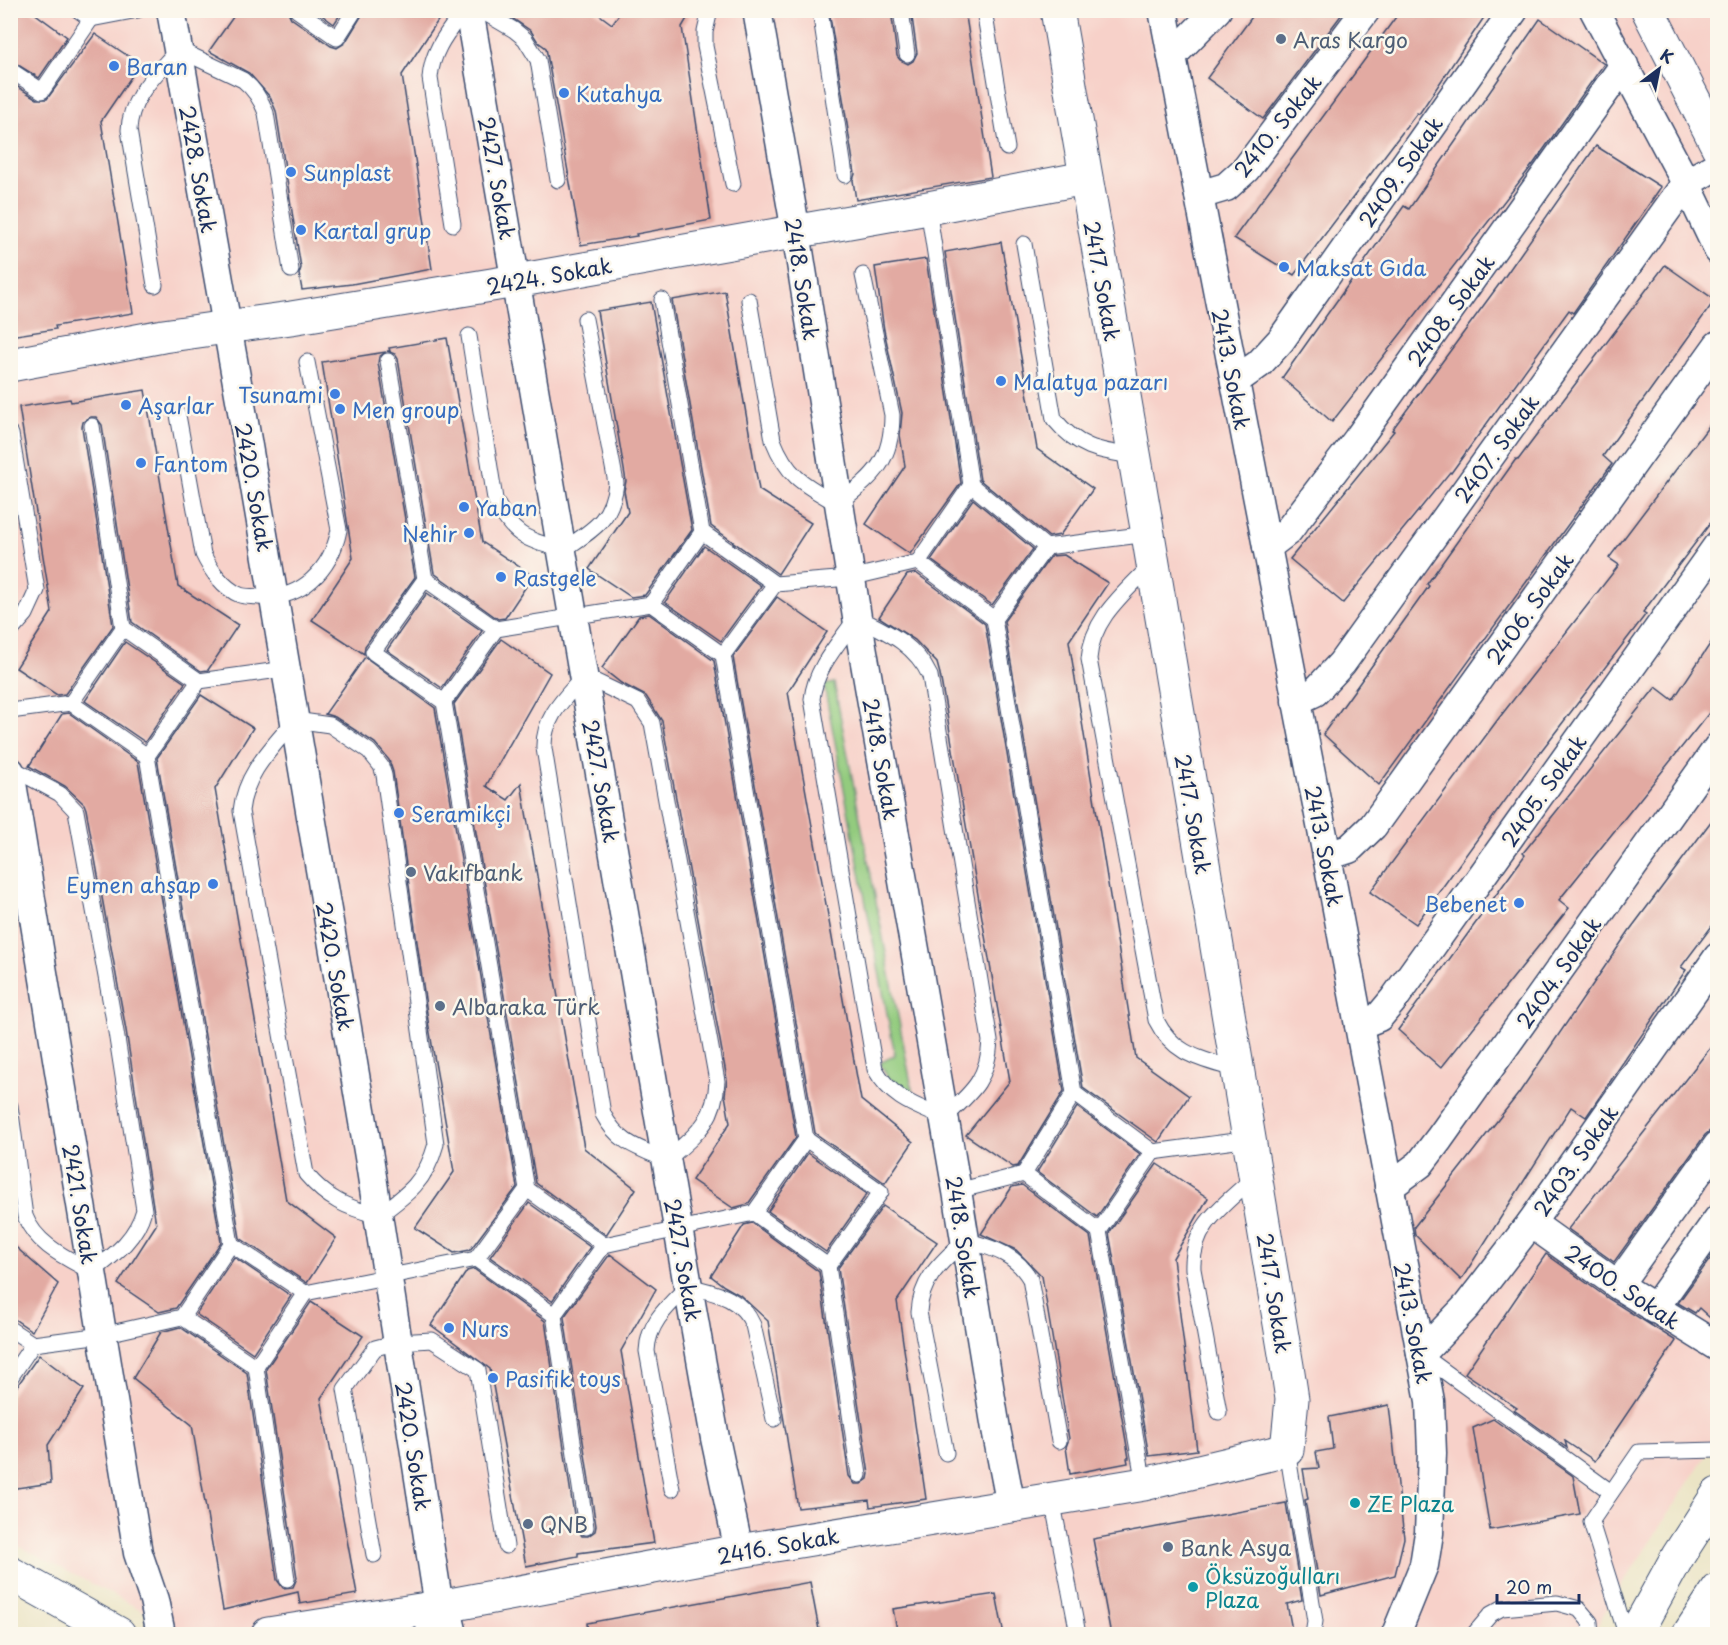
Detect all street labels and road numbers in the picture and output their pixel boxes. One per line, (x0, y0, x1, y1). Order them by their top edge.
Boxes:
street label: 2410. Sokak (1225, 67, 1329, 183)
street label: 2428. Sokak (172, 103, 226, 235)
street label: 2409. Sokak (1350, 109, 1450, 233)
street label: 2427. Sokak (471, 114, 525, 242)
street label: 2418. Sokak (778, 216, 828, 342)
street label: 2417. Sokak (1077, 219, 1129, 343)
street label: 2408. Sokak (1398, 247, 1502, 373)
street label: 2424. Sokak (484, 248, 614, 302)
street label: 2413. Sokak (1205, 306, 1259, 432)
street label: 2407. Sokak (1446, 387, 1546, 509)
street label: 2420. Sokak (228, 420, 282, 554)
street label: 2406. Sokak (1477, 545, 1581, 671)
street label: 2418. Sokak (856, 696, 908, 822)
street label: 2427. Sokak (575, 717, 629, 845)
street label: 2405. Sokak (1492, 727, 1594, 853)
street label: 2417. Sokak (1168, 752, 1220, 876)
street label: 2413. Sokak (1298, 783, 1352, 909)
street label: 2420. Sokak (309, 899, 363, 1033)
street label: 2404. Sokak (1508, 910, 1608, 1034)
street label: 2403. Sokak (1525, 1098, 1625, 1222)
street label: 2421. Sokak (56, 1142, 106, 1266)
street label: 2418. Sokak (939, 1174, 989, 1300)
street label: 2427. Sokak (657, 1196, 711, 1324)
street label: 2417. Sokak (1250, 1231, 1300, 1355)
street label: 2400. Sokak (1559, 1236, 1687, 1336)
street label: 2413. Sokak (1387, 1260, 1441, 1386)
street label: 2420. Sokak (388, 1379, 440, 1513)
street label: 2416. Sokak (715, 1519, 841, 1571)

